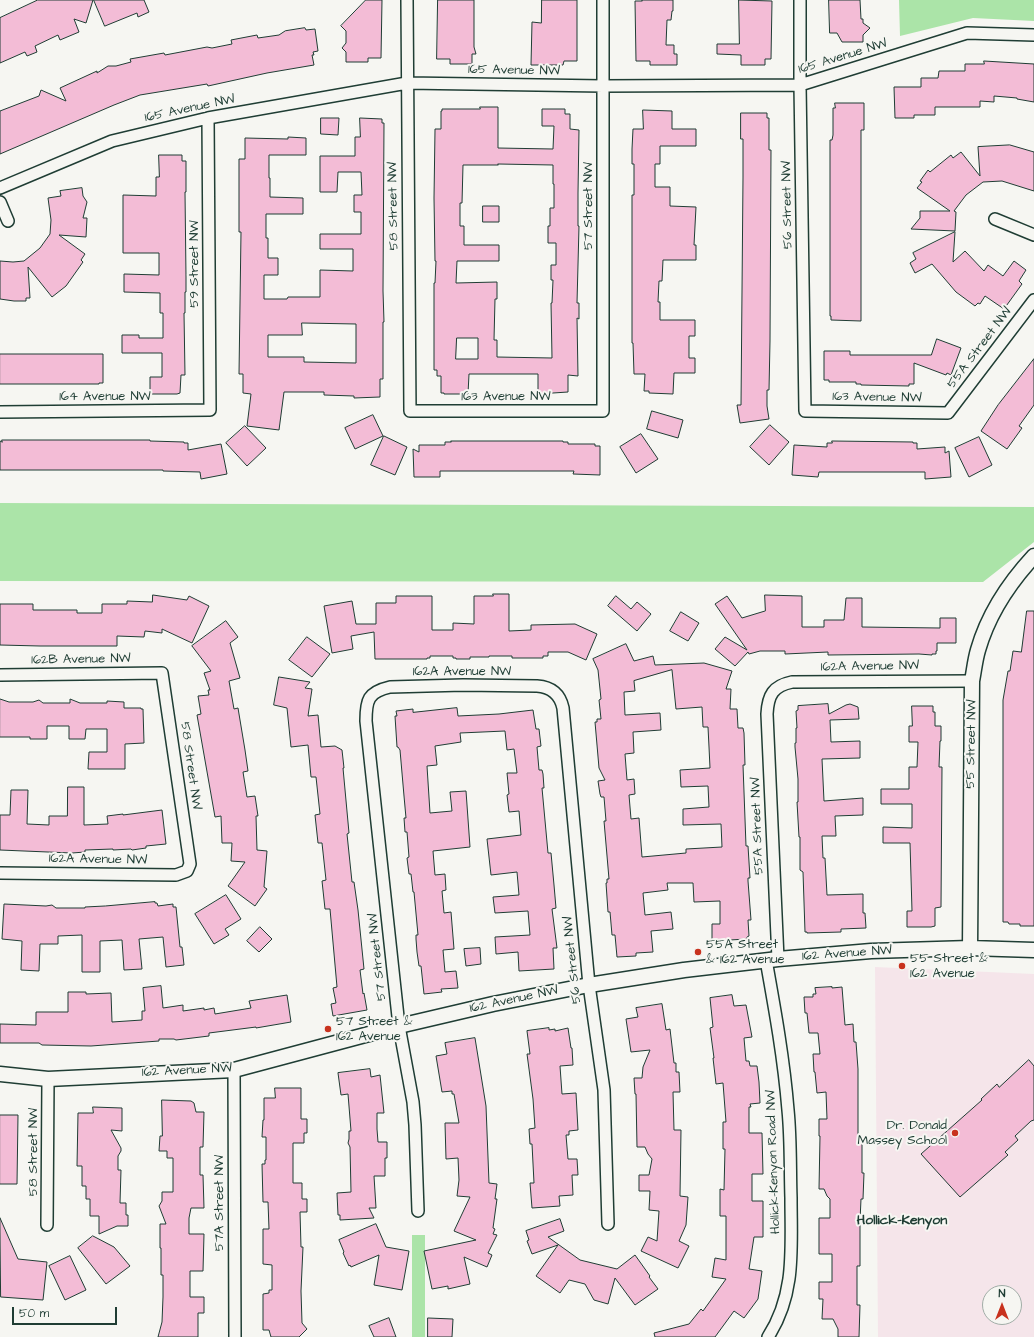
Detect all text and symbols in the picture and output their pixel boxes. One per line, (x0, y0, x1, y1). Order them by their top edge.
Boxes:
street label: 165 Avenue NW (797, 36, 889, 78)
street label: 165 Avenue NW (468, 62, 560, 80)
street label: 165 Avenue NW (143, 92, 237, 126)
street label: 56 Street NW (779, 161, 797, 249)
street label: 58 Street NW (385, 162, 403, 250)
street label: 57 Street NW (581, 162, 597, 250)
street label: 59 Street NW (187, 220, 203, 308)
street label: 55A Street NW (944, 304, 1016, 392)
street label: 164 Avenue NW (59, 389, 151, 405)
street label: 163 Avenue NW (461, 389, 551, 405)
street label: 163 Avenue NW (832, 389, 922, 407)
street label: 162B Avenue NW (31, 651, 131, 669)
street label: 162A Avenue NW (821, 658, 919, 676)
street label: 162A Avenue NW (413, 664, 511, 680)
street label: 55 Street NW (963, 699, 981, 789)
street label: 58 Street NW (176, 721, 204, 811)
street label: 55A Street NW (749, 777, 767, 875)
street label: 162A Avenue NW (49, 851, 147, 869)
street label: 57 Street NW (366, 912, 390, 1002)
street label: 56 Street NW (561, 915, 585, 1005)
place label: 55A Street & 162 Avenue (706, 937, 785, 968)
street label: 162 Avenue NW (801, 943, 893, 965)
marker: 55A Street & 162 Avenue (693, 947, 703, 957)
place label: 55 Street & 162 Avenue (910, 951, 988, 982)
marker: 55 Street & 162 Avenue (897, 961, 907, 971)
street label: 162 Avenue NW (468, 983, 560, 1017)
place label: 57 Street & 162 Avenue (336, 1014, 412, 1045)
marker: 57 Street & 162 Avenue (323, 1024, 333, 1034)
street label: 162 Avenue NW (142, 1061, 232, 1081)
street label: Hollick-Kenyon Road NW (764, 1090, 784, 1234)
street label: 58 Street NW (26, 1108, 42, 1196)
place label: Dr. Donald Massey School (858, 1118, 947, 1149)
marker: Dr. Donald Massey School (950, 1128, 960, 1138)
street label: 57A Street NW (212, 1155, 228, 1251)
district label: Hollick-Kenyon (857, 1213, 947, 1229)
north arrow (982, 1285, 1022, 1325)
text: N (999, 1286, 1005, 1301)
scale bar (14, 1299, 119, 1325)
text: 50 m (19, 1305, 49, 1322)

